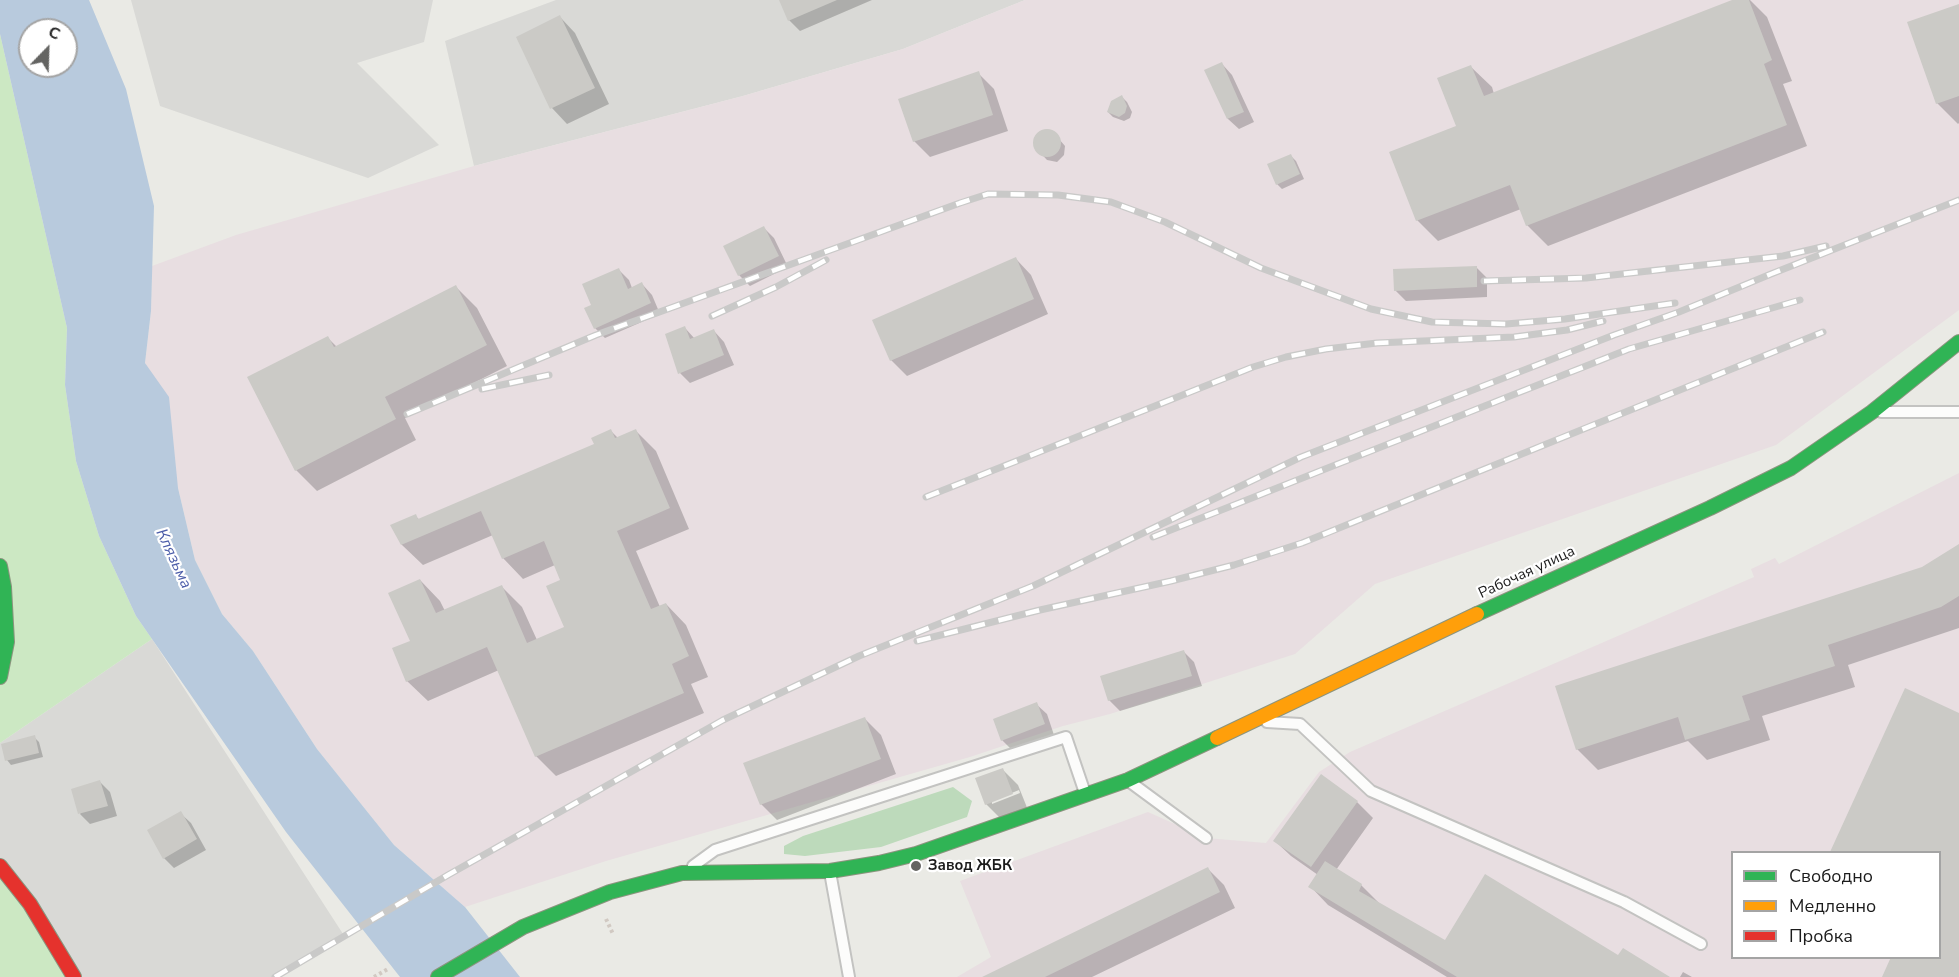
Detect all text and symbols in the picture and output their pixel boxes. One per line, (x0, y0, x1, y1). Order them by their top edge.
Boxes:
north arrow (18, 18, 78, 78)
text: С (45, 21, 64, 46)
water label: Клязьма (151, 526, 195, 592)
street label: Рабочая улица (1476, 543, 1578, 603)
legend (1731, 851, 1941, 959)
place label: Завод ЖБК (928, 857, 1012, 875)
marker: Завод ЖБК (909, 859, 923, 873)
text: Свободно (1789, 864, 1873, 888)
text: Медленно (1789, 894, 1876, 918)
text: Пробка (1789, 924, 1853, 948)

